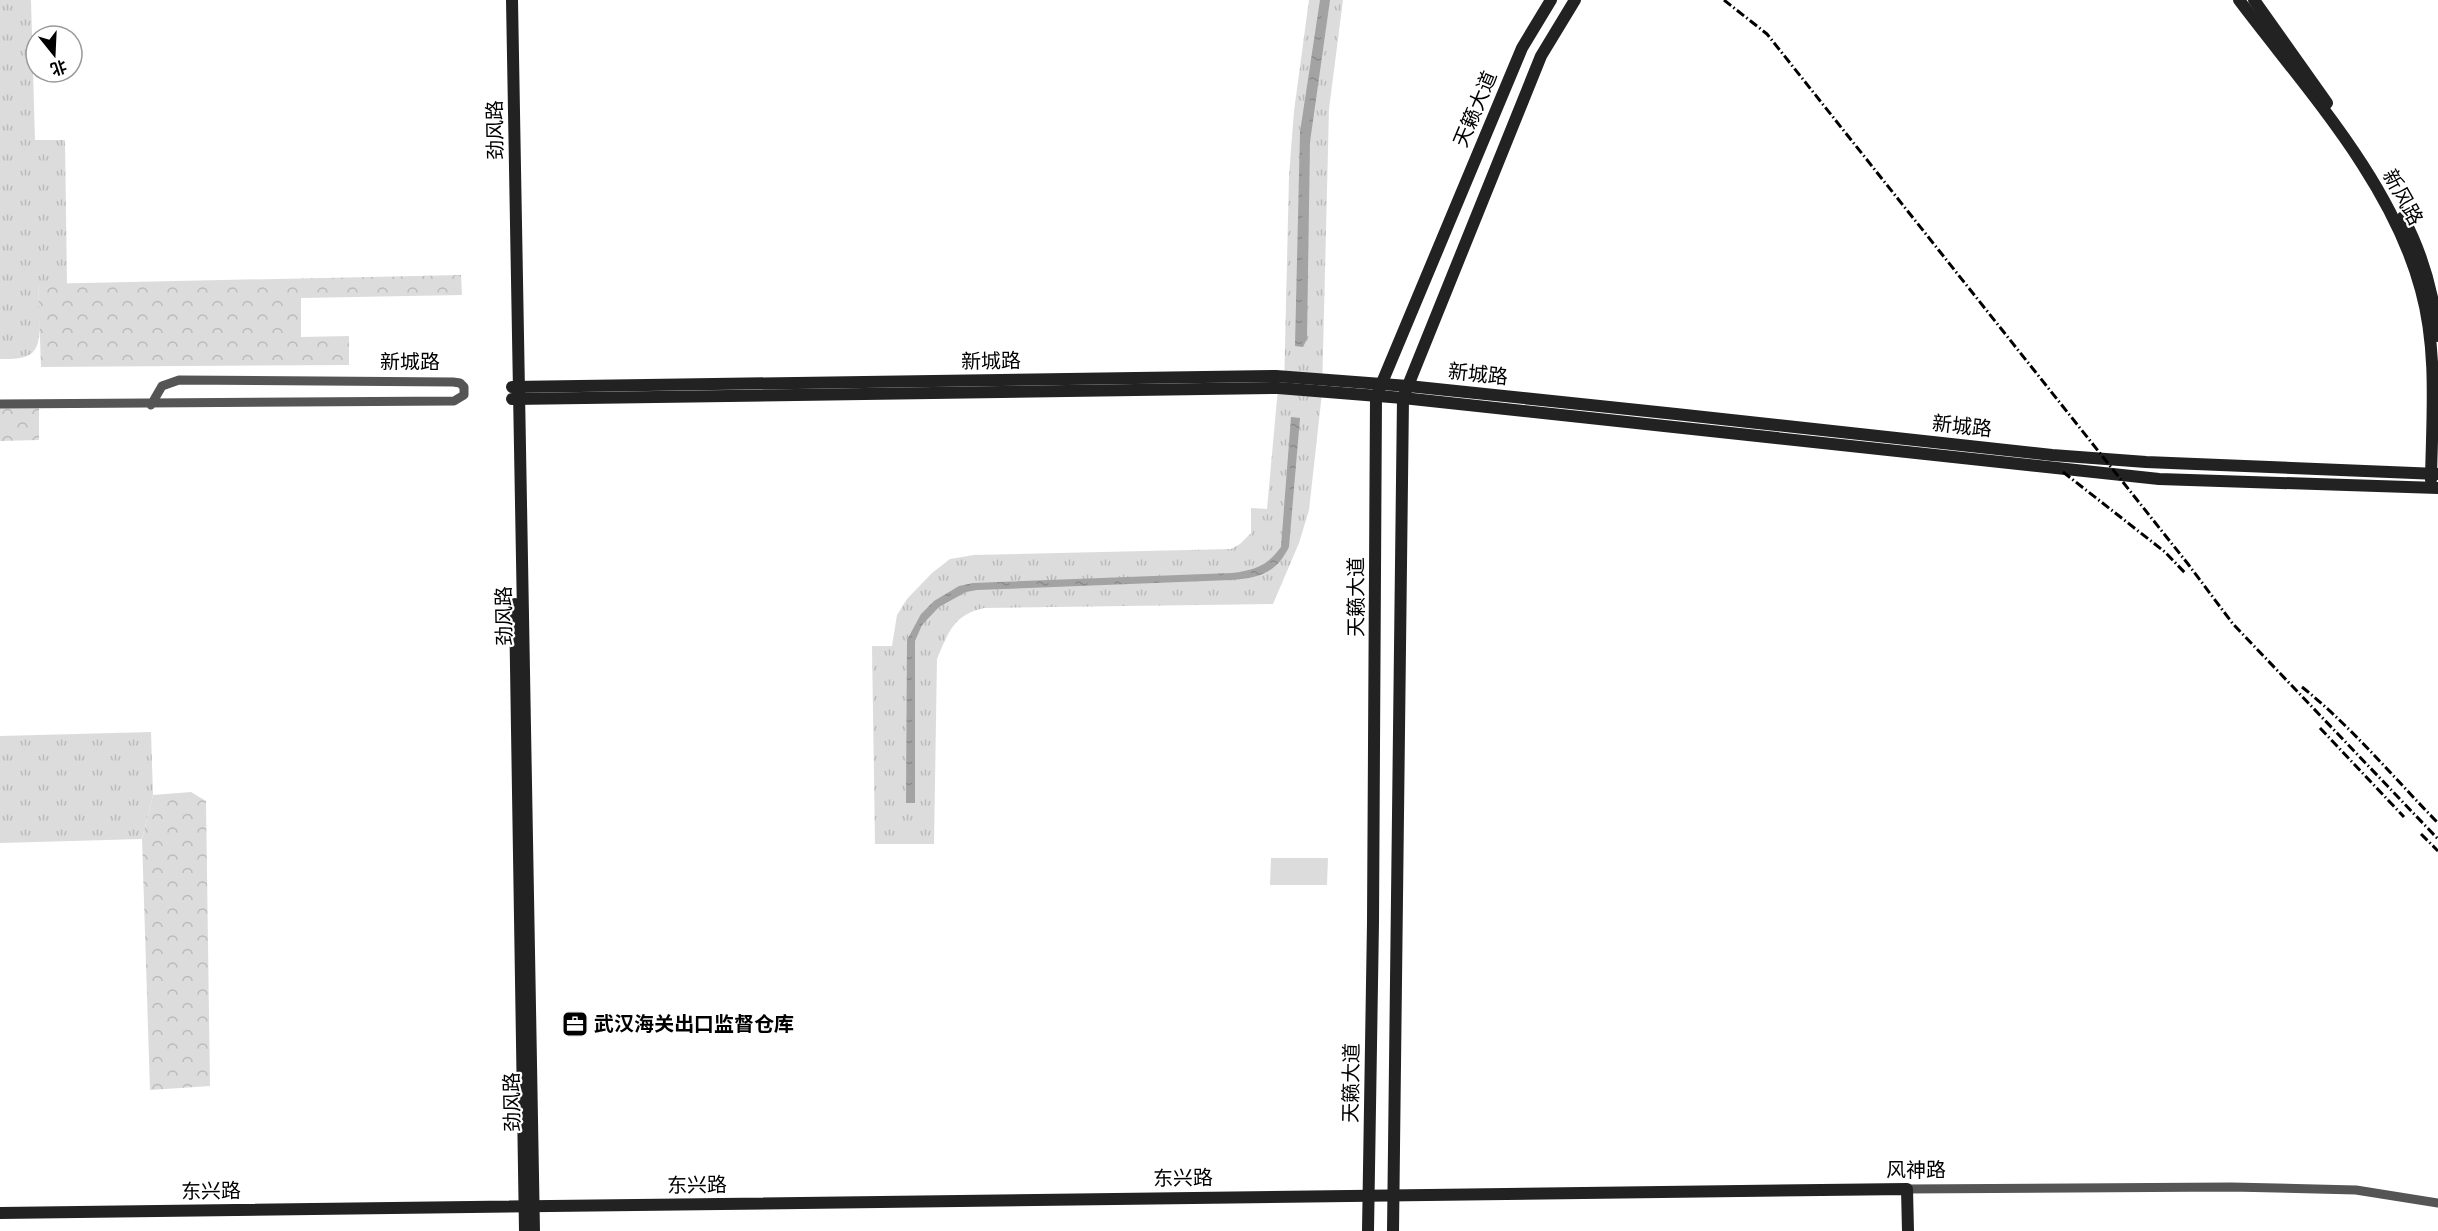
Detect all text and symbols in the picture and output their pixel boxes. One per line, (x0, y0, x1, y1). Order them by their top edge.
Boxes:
north arrow (24, 24, 84, 84)
text: 北 (48, 57, 69, 78)
street label: 天籁大道 (1449, 68, 1501, 150)
street label: 劲风路 (483, 100, 507, 160)
street label: 新风路 (2379, 165, 2427, 229)
street label: 新城路 (961, 349, 1021, 373)
street label: 新城路 (380, 351, 440, 373)
street label: 新城路 (1447, 360, 1509, 388)
street label: 新城路 (1931, 412, 1993, 440)
street label: 天籁大道 (1345, 557, 1367, 637)
street label: 劲风路 (492, 586, 516, 646)
office icon: 武汉海关出口监督仓库 (560, 1009, 590, 1039)
place label: 武汉海关出口监督仓库 (594, 1013, 794, 1035)
street label: 天籁大道 (1339, 1043, 1363, 1123)
street label: 劲风路 (500, 1072, 524, 1132)
street label: 风神路 (1886, 1159, 1946, 1181)
street label: 东兴路 (1153, 1166, 1213, 1190)
street label: 东兴路 (667, 1173, 727, 1197)
street label: 东兴路 (181, 1179, 241, 1203)

